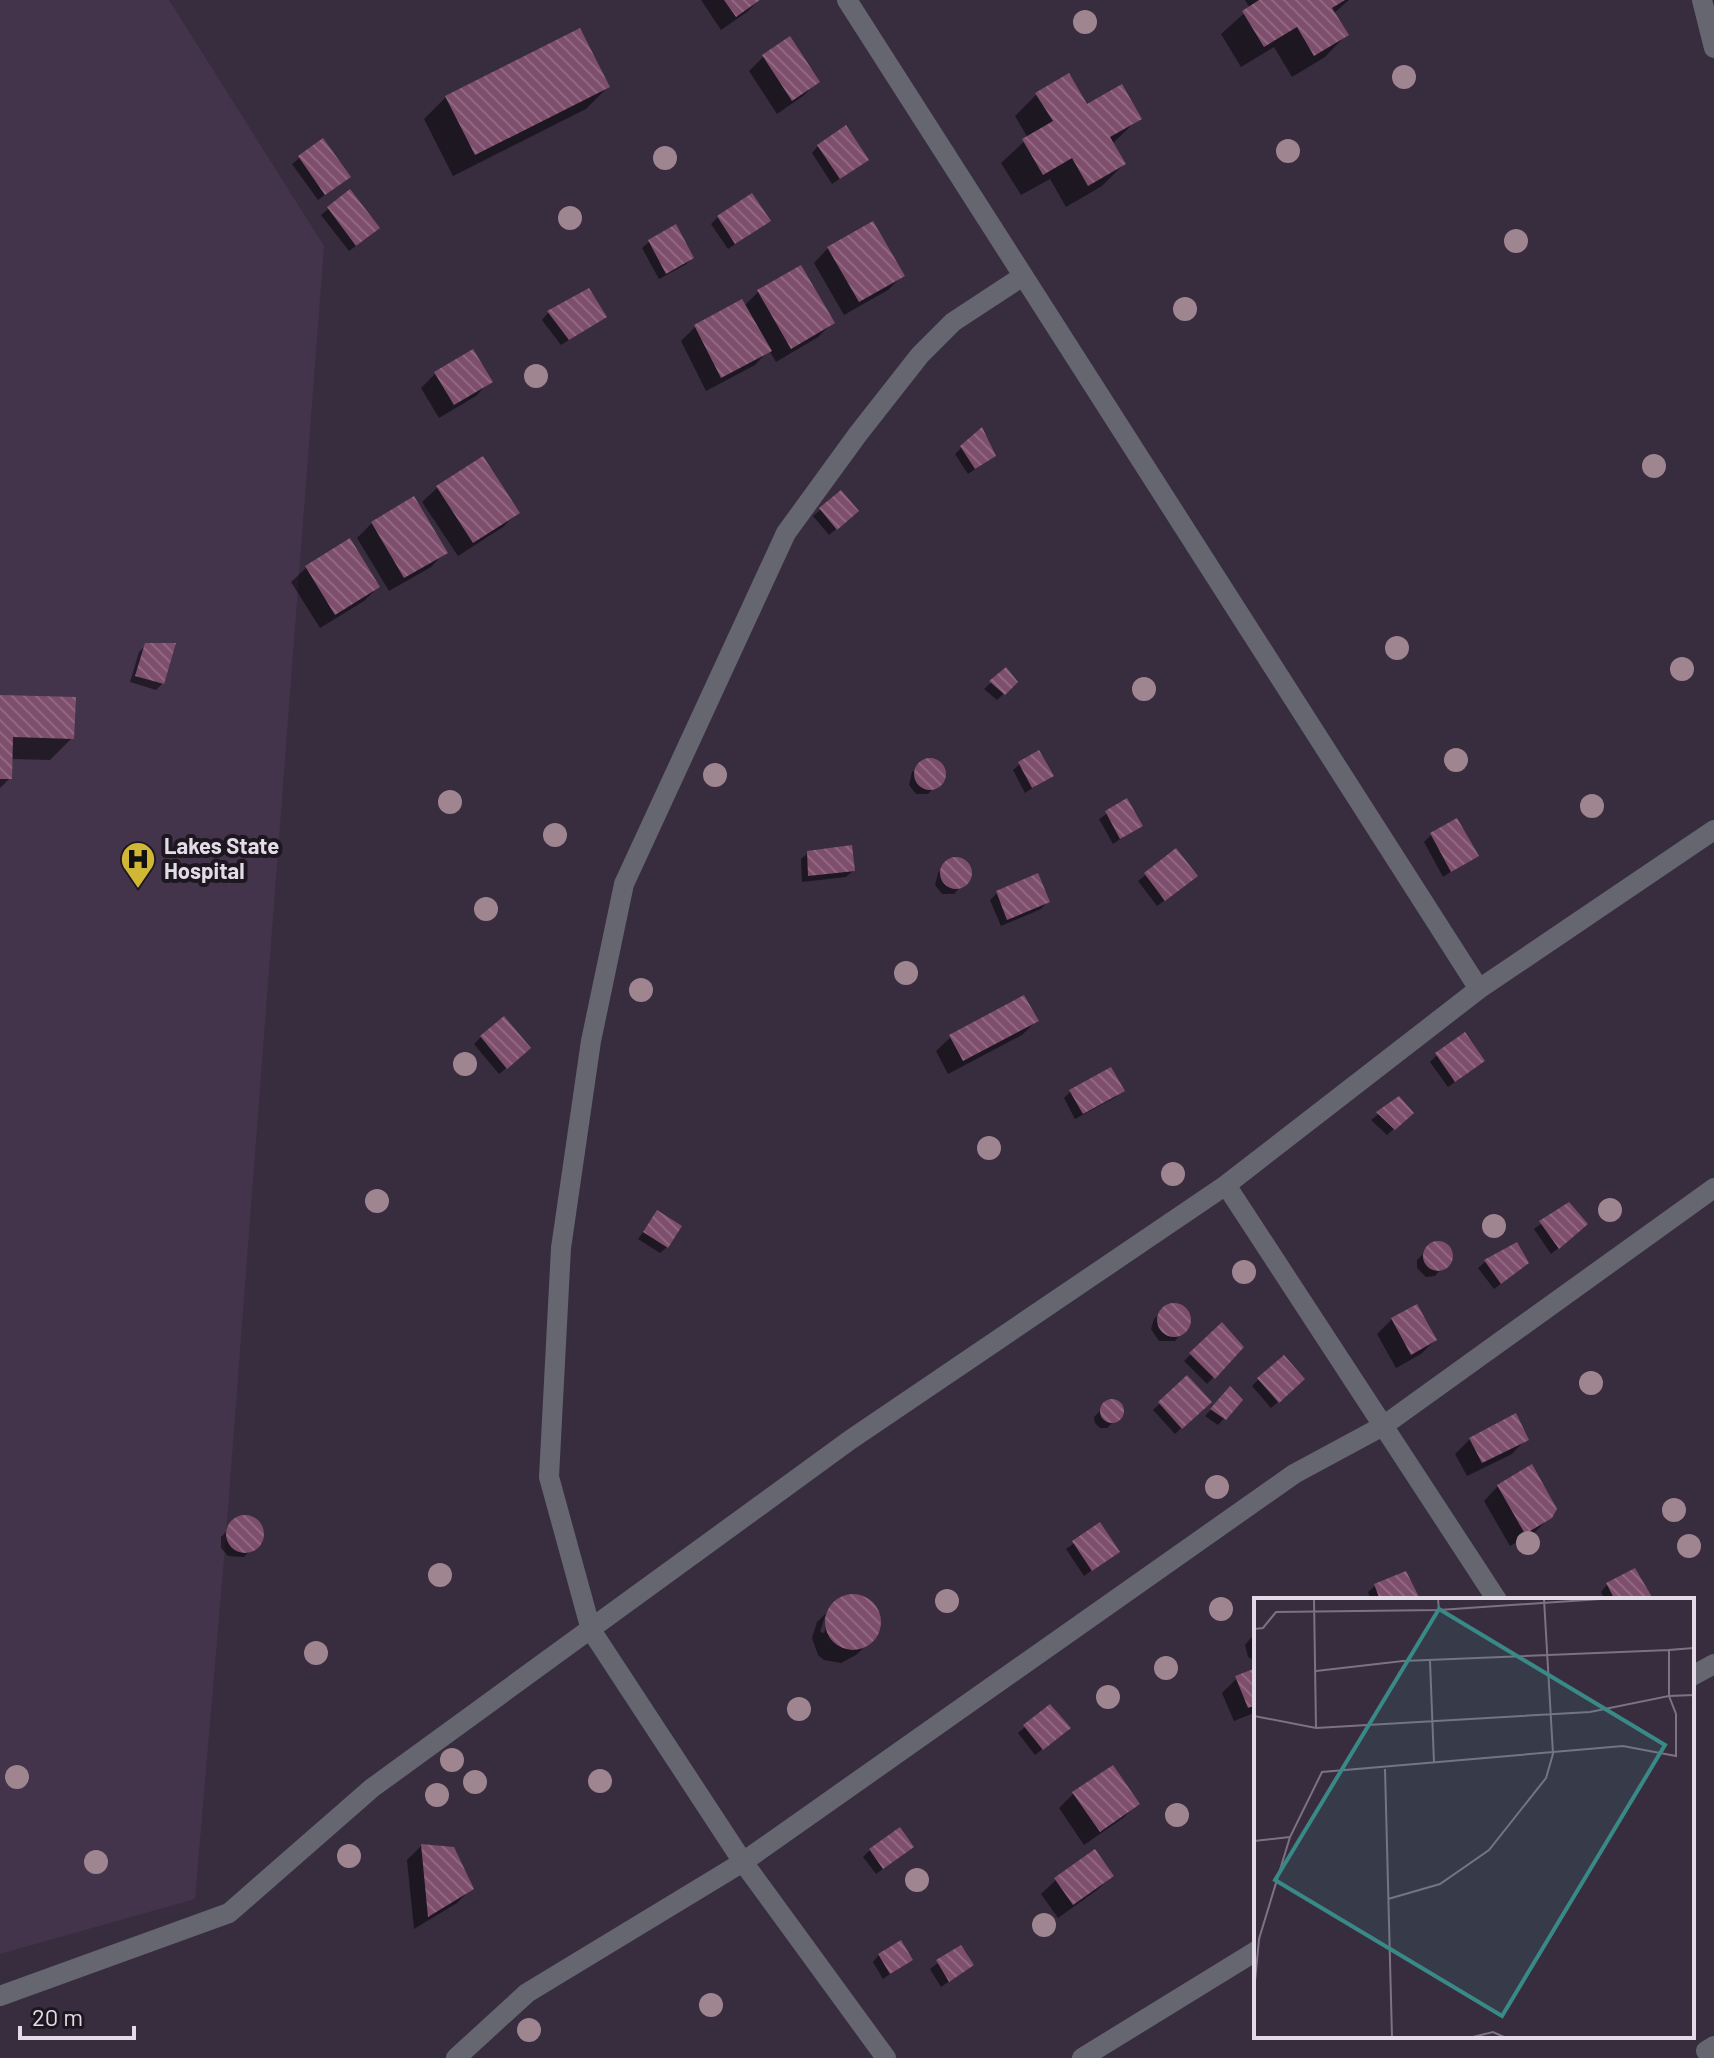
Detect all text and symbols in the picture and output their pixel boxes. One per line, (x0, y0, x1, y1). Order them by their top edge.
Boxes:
place label: Lakes State Hospital (164, 832, 279, 883)
hospital icon: Lakes State Hospital (119, 840, 157, 890)
inset map (1254, 1598, 1694, 2038)
scale bar (20, 1990, 134, 2040)
text: 20 m (32, 2002, 83, 2031)

